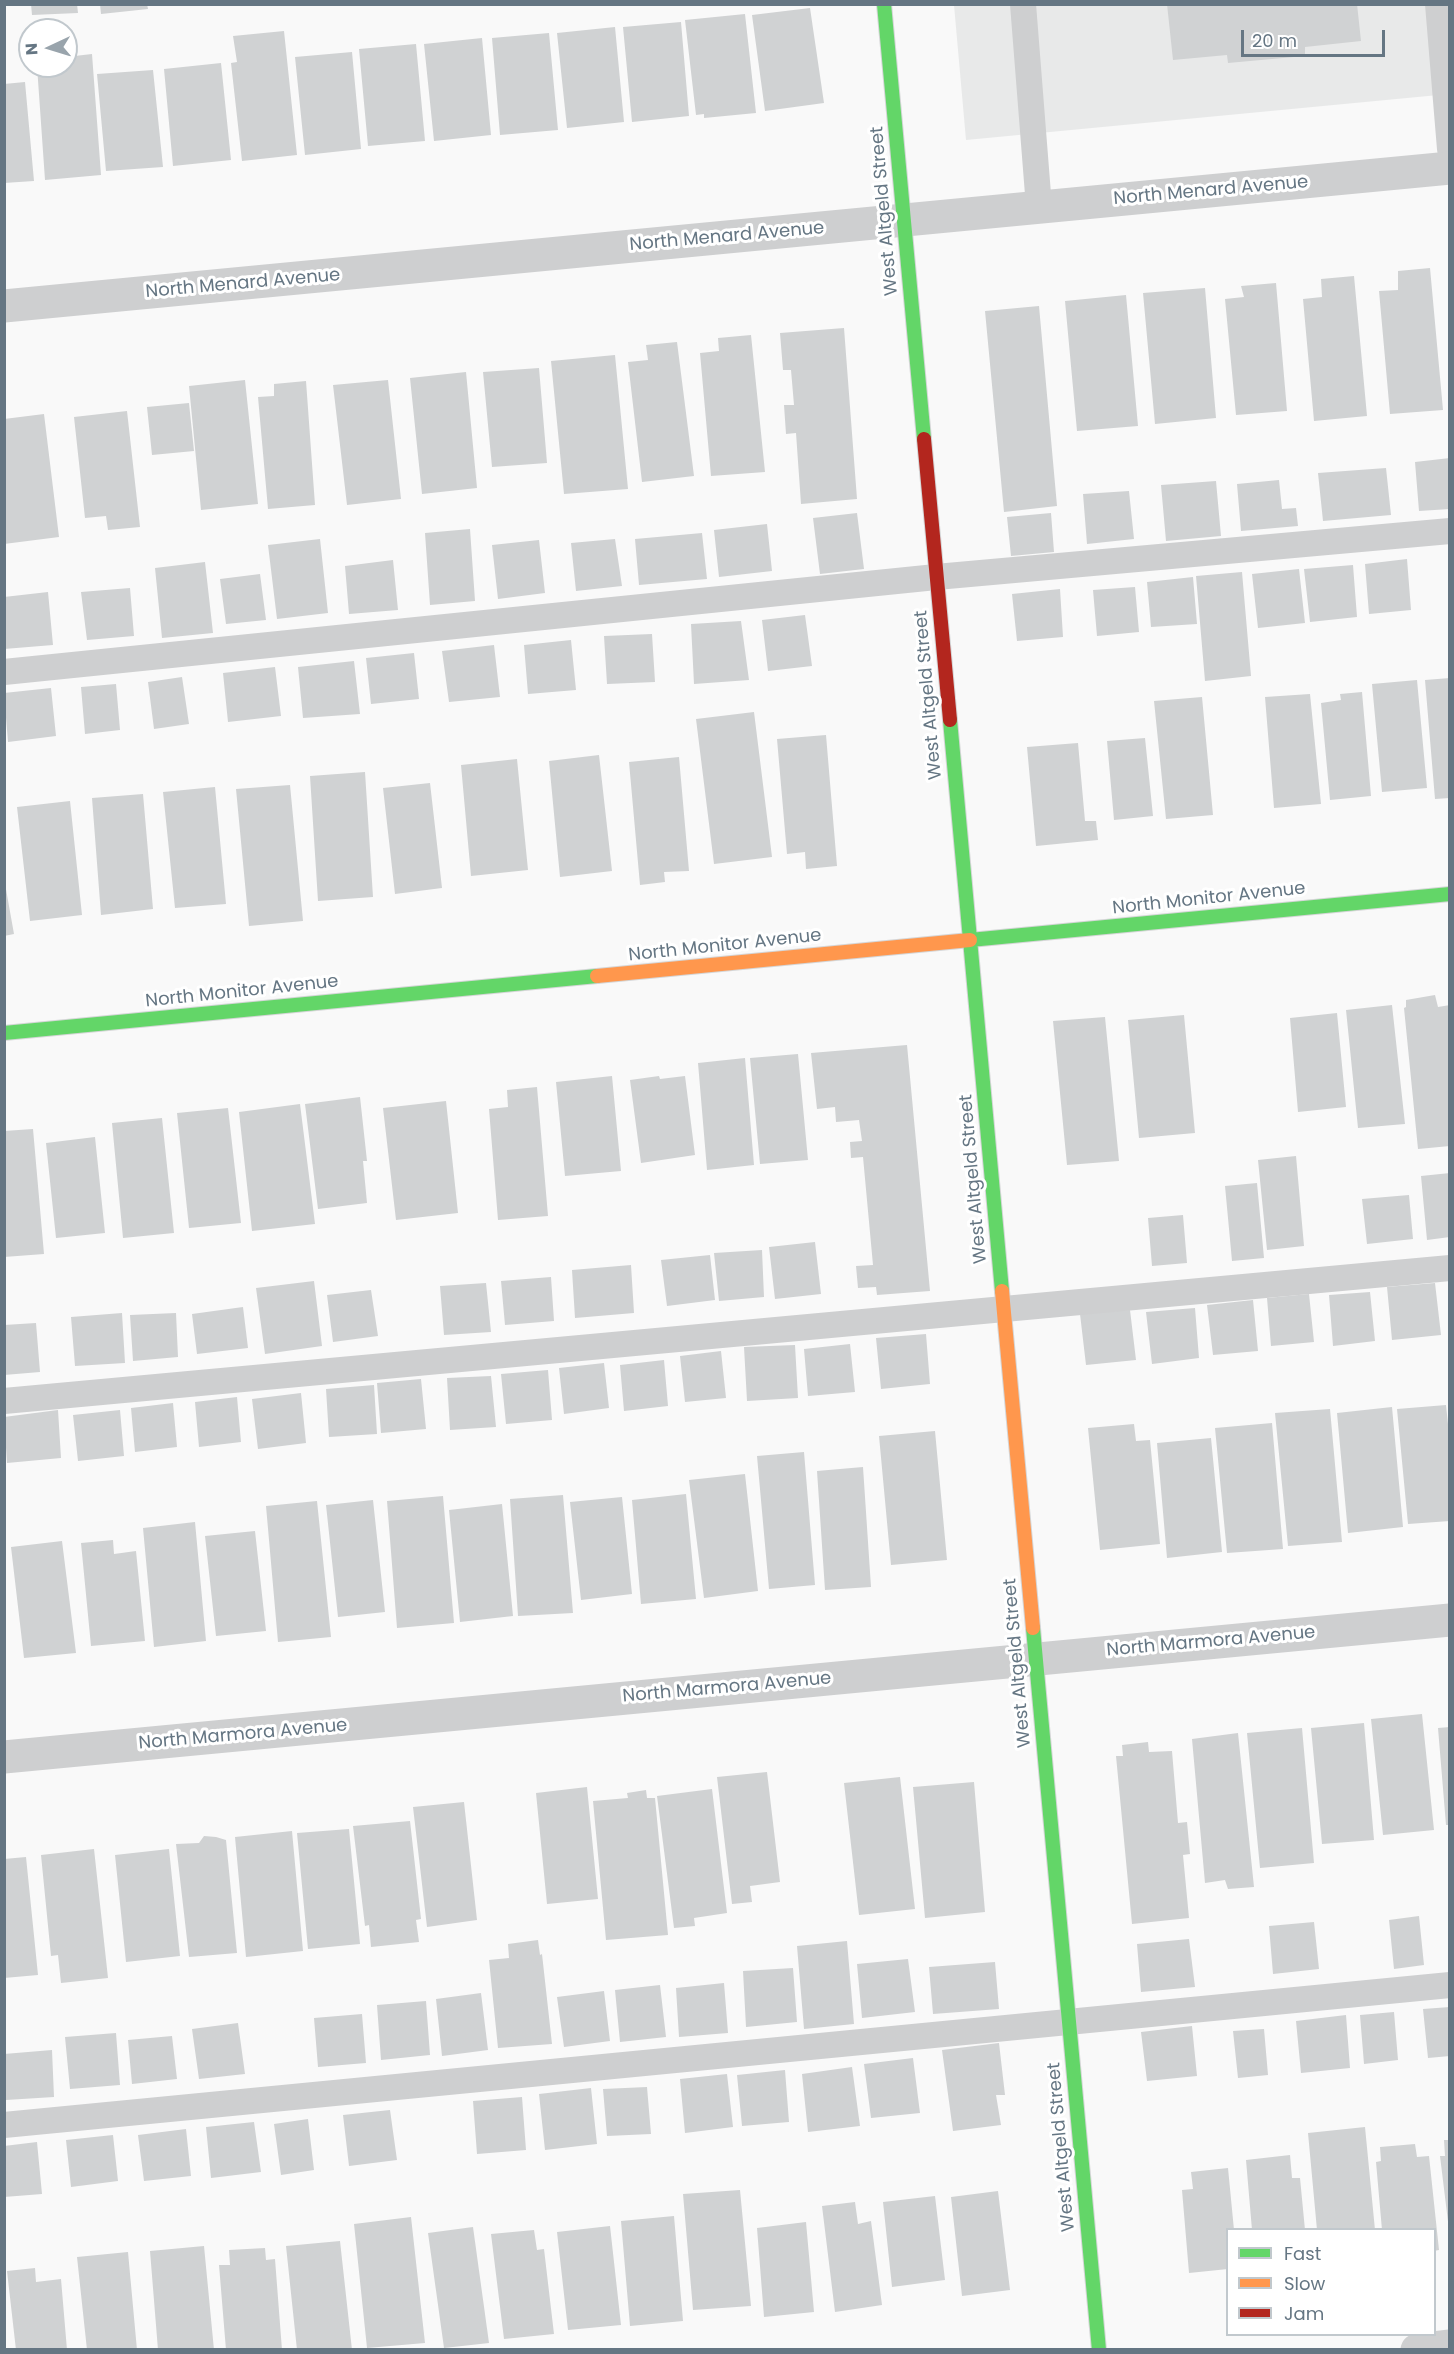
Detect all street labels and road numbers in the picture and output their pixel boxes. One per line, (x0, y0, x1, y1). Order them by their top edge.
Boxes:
street label: West Altgeld Street (867, 125, 903, 297)
street label: North Menard Avenue (1113, 172, 1309, 210)
street label: North Menard Avenue (629, 218, 825, 256)
street label: North Menard Avenue (145, 265, 341, 303)
street label: West Altgeld Street (911, 609, 947, 781)
street label: North Monitor Avenue (1111, 878, 1307, 920)
street label: North Monitor Avenue (627, 925, 823, 967)
street label: North Monitor Avenue (144, 971, 340, 1013)
street label: West Altgeld Street (956, 1093, 992, 1265)
street label: West Altgeld Street (1000, 1577, 1036, 1749)
street label: North Marmora Avenue (1106, 1622, 1316, 1662)
street label: North Marmora Avenue (622, 1668, 832, 1708)
street label: North Marmora Avenue (138, 1715, 348, 1755)
street label: West Altgeld Street (1044, 2061, 1080, 2233)

